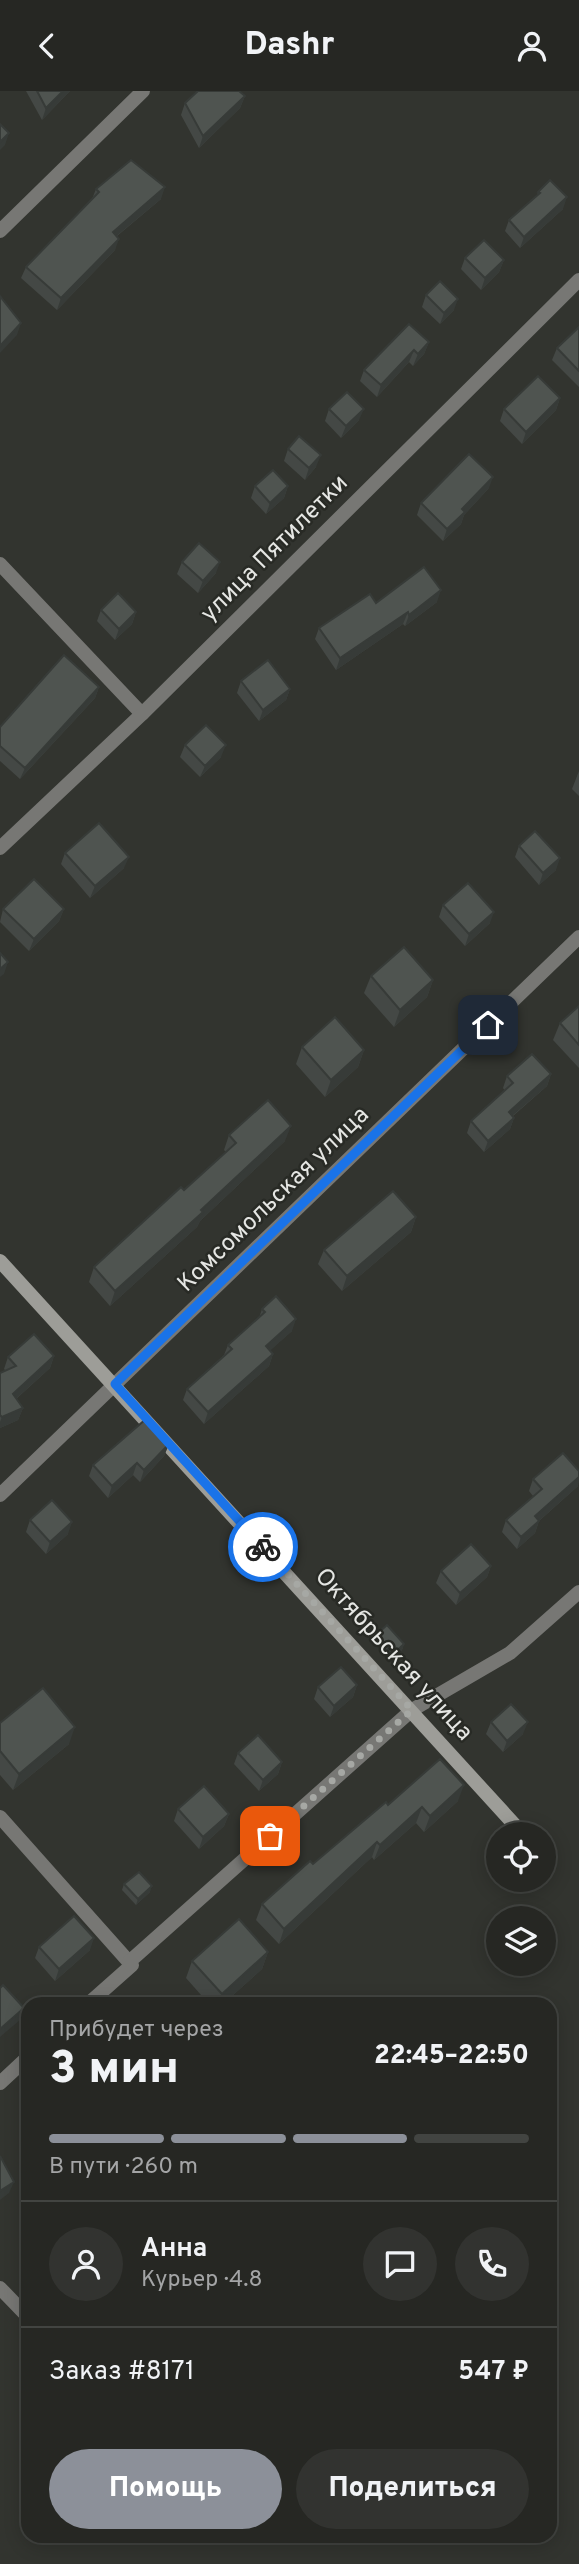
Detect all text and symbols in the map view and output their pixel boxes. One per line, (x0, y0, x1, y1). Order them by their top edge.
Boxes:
text: Dashr (245, 26, 334, 66)
icon: back (28, 27, 66, 65)
icon: person (513, 27, 551, 65)
street label: улица Пятилетки (195, 469, 355, 629)
pin (458, 995, 518, 1055)
icon: home (469, 1006, 507, 1044)
street label: Комсомольская улица (172, 1101, 376, 1299)
courier (228, 1512, 298, 1582)
icon: bike (244, 1528, 282, 1566)
street label: Октябрьская улица (307, 1562, 479, 1748)
pin (240, 1806, 300, 1866)
icon: bag (251, 1817, 289, 1855)
map controls (486, 1822, 556, 1976)
button: locate (486, 1822, 556, 1892)
button: layers (486, 1906, 556, 1976)
text: Прибудет через (49, 2016, 224, 2045)
text: 22:45–22:50 (374, 2040, 529, 2073)
text: 3 мин (49, 2041, 179, 2100)
text: В пути · 260 m (49, 2153, 198, 2182)
button: person (49, 2227, 123, 2301)
button: chat (363, 2227, 437, 2301)
button: phone (455, 2227, 529, 2301)
text: Анна (141, 2233, 207, 2266)
text: Курьер · 4.8 (141, 2266, 263, 2295)
text: Заказ #8171 (49, 2356, 195, 2389)
text: 547 ₽ (458, 2356, 529, 2389)
button: Помощь (49, 2449, 282, 2529)
button: Поделиться (296, 2449, 529, 2529)

